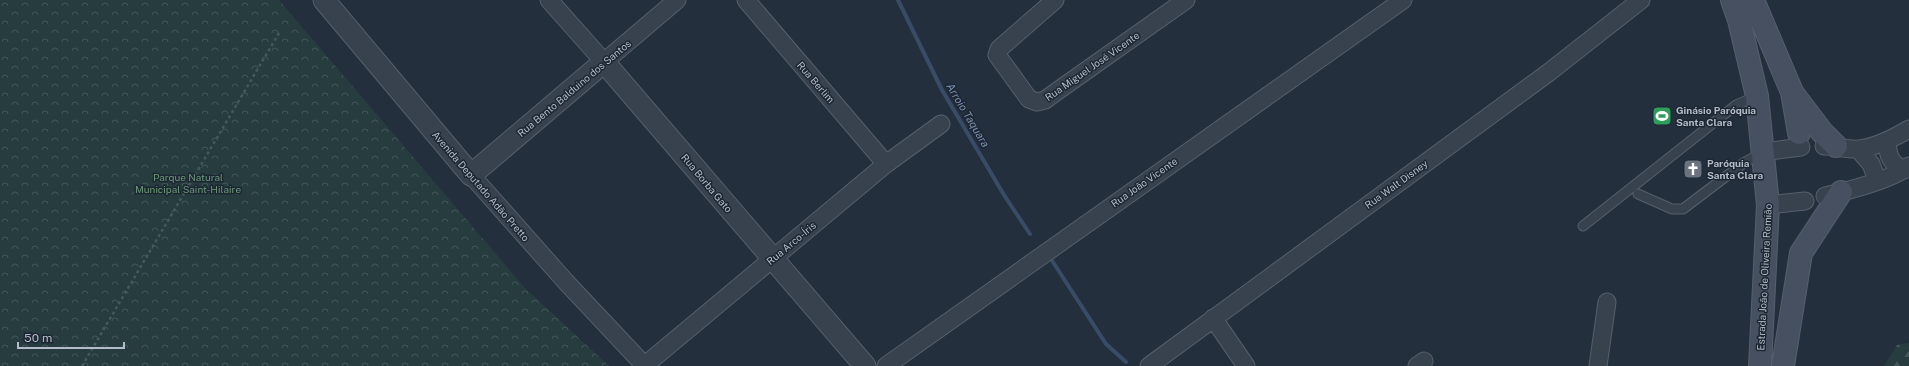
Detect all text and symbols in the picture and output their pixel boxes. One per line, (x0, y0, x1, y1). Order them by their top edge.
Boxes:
street label: Rua Miguel José Vicente (1043, 29, 1142, 103)
street label: Rua Bento Balduino dos Santos (515, 37, 633, 139)
street label: Rua Berlim (795, 59, 837, 105)
water label: Arroio Taquara (944, 81, 992, 149)
place label: Ginásio Paróquia Santa Clara (1676, 104, 1756, 128)
sports icon: Ginásio Paróquia Santa Clara (1651, 105, 1673, 127)
street label: Avenida Deputado Adão Pretto (430, 129, 532, 244)
street label: Rua Borba Gato (679, 151, 735, 215)
street label: Rua João Vicente (1108, 154, 1180, 209)
street label: Rua Walt Disney (1362, 157, 1430, 211)
place label: Paróquia Santa Clara (1707, 157, 1763, 181)
church icon: Paróquia Santa Clara (1682, 158, 1704, 180)
park label: Parque Natural Municipal Saint-Hilaire (135, 171, 241, 195)
street label: Estrada João de Oliveira Remião (1754, 203, 1774, 351)
street label: Rua Arco-Íris (764, 219, 818, 267)
scale bar (18, 324, 124, 350)
text: 50 m (24, 331, 52, 345)

